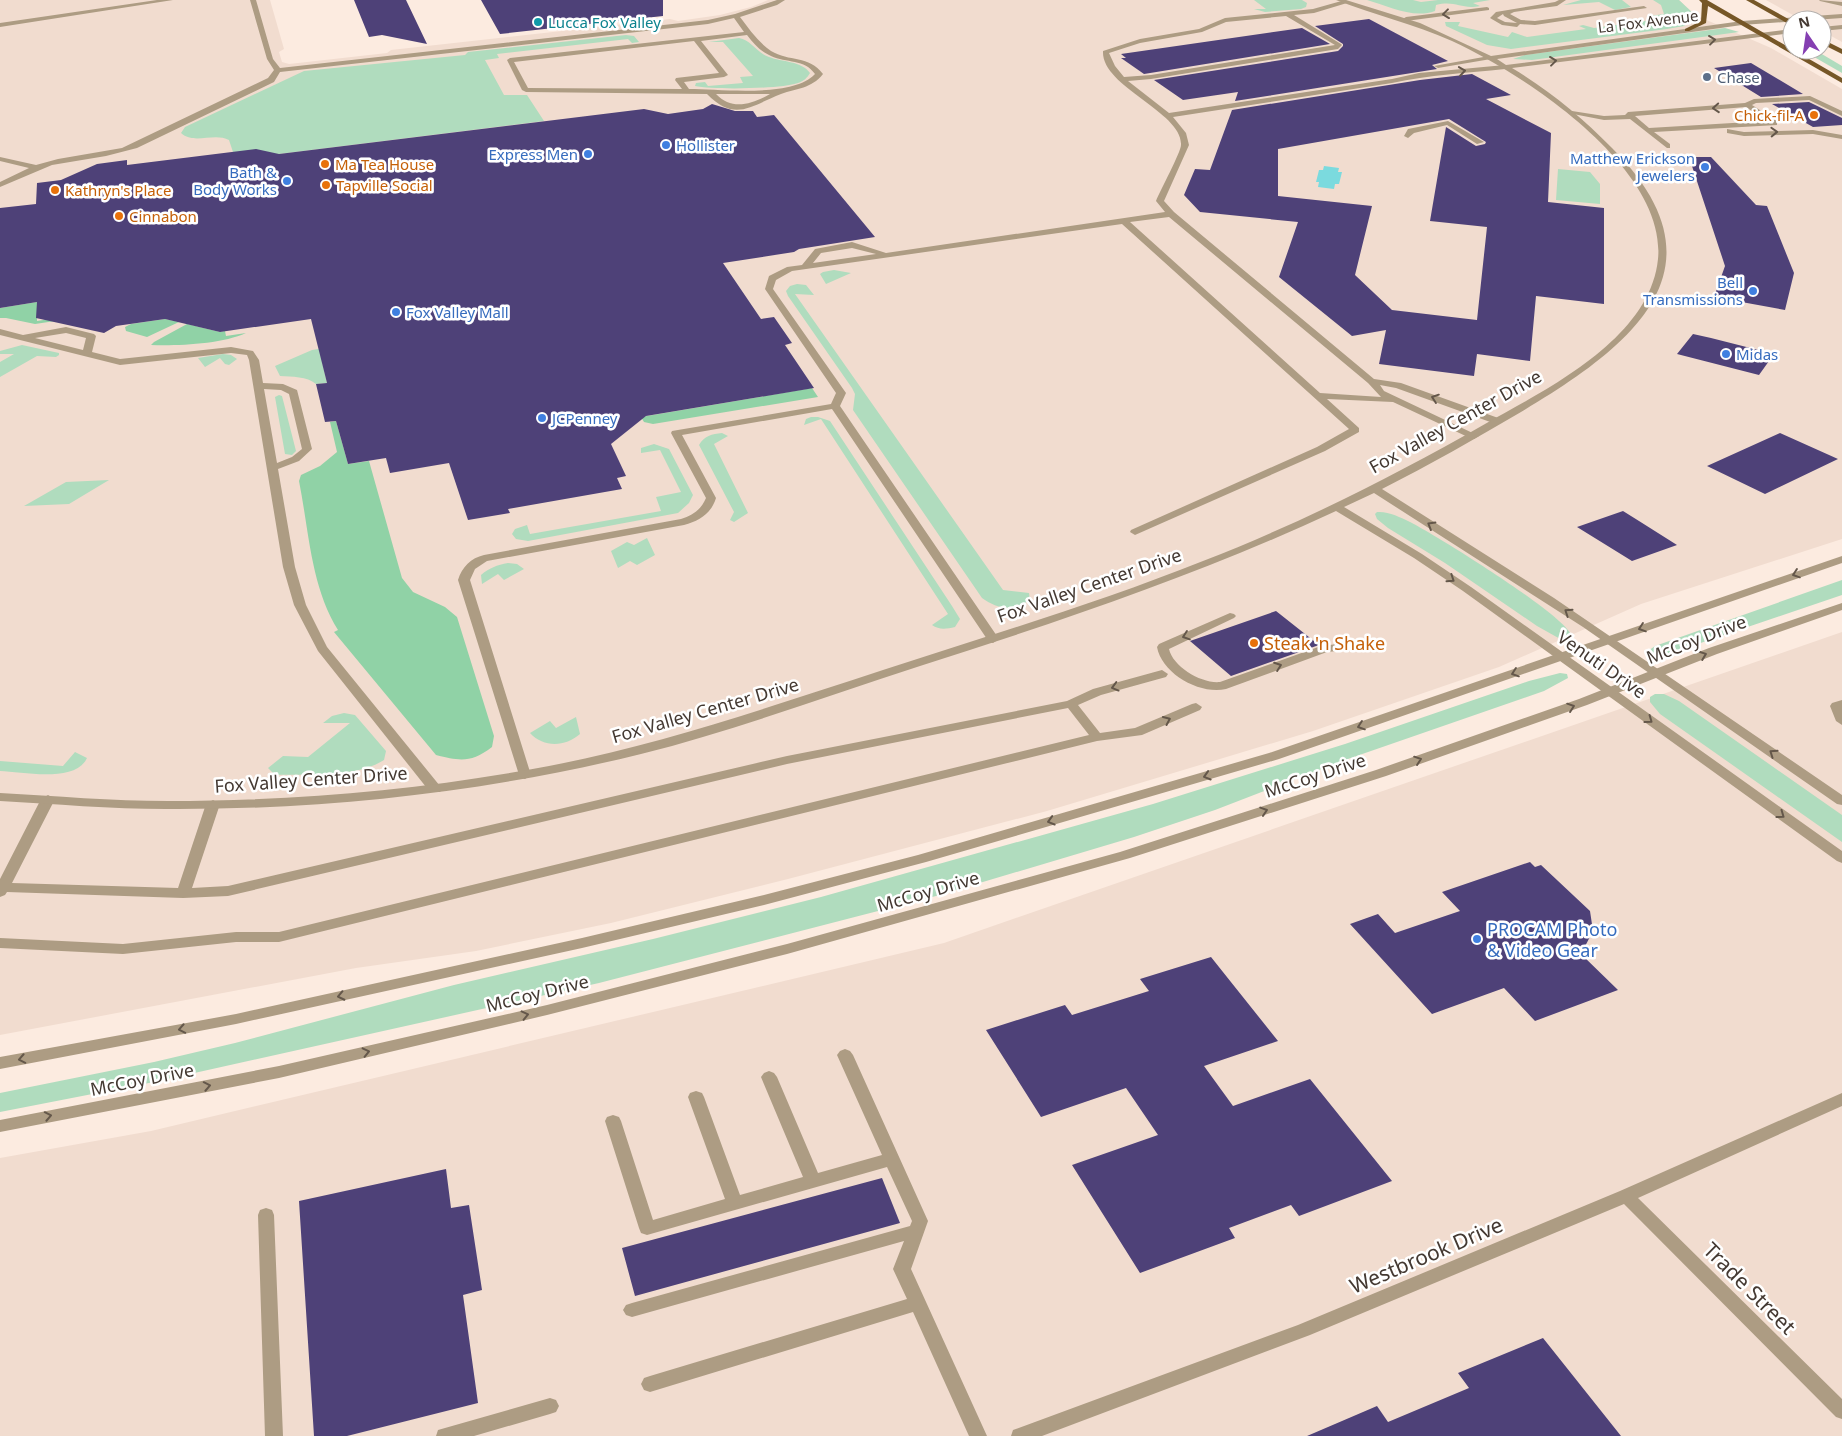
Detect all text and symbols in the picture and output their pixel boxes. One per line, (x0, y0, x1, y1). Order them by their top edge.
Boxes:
street label: La Fox Avenue (1597, 5, 1699, 37)
one-way arrow (1442, 8, 1451, 18)
north arrow (1782, 10, 1832, 60)
text: N (1796, 11, 1812, 32)
place label: Lucca Fox Valley (548, 12, 661, 32)
marker: Lucca Fox Valley (532, 16, 544, 28)
one-way arrow (1708, 36, 1716, 46)
one-way arrow (1550, 56, 1558, 67)
one-way arrow (1458, 67, 1466, 77)
place label: Chase (1717, 67, 1760, 87)
marker: Chase (1701, 71, 1713, 83)
one-way arrow (1712, 102, 1720, 113)
place label: Chick-fil-A (1734, 105, 1804, 125)
marker: Chick-fil-A (1808, 109, 1820, 121)
one-way arrow (1770, 127, 1778, 138)
place label: Hollister (676, 135, 735, 155)
marker: Hollister (660, 139, 672, 151)
place label: Express Men (489, 144, 578, 164)
marker: Express Men (582, 148, 594, 160)
place label: Matthew Erickson Jewelers (1570, 148, 1695, 185)
place label: Ma Tea House (335, 154, 434, 174)
marker: Ma Tea House (319, 158, 331, 170)
marker: Matthew Erickson Jewelers (1699, 161, 1711, 173)
place label: Bath & Body Works (193, 162, 277, 199)
marker: Bath & Body Works (281, 175, 293, 187)
place label: Tapville Social (336, 175, 433, 195)
marker: Tapville Social (320, 179, 332, 191)
place label: Kathryn's Place (65, 180, 171, 200)
marker: Kathryn's Place (49, 184, 61, 196)
place label: Cinnabon (129, 206, 197, 226)
marker: Cinnabon (113, 210, 125, 222)
place label: Bell Transmissions (1643, 272, 1743, 309)
marker: Bell Transmissions (1747, 285, 1759, 297)
place label: Fox Valley Mall (406, 302, 509, 322)
marker: Fox Valley Mall (390, 306, 402, 318)
place label: Midas (1736, 344, 1778, 364)
marker: Midas (1720, 348, 1732, 360)
street label: Fox Valley Center Drive (1365, 364, 1545, 478)
one-way arrow (1432, 394, 1440, 404)
place label: JCPenney (550, 408, 618, 428)
marker: JCPenney (536, 412, 548, 424)
one-way arrow (1428, 522, 1437, 532)
street label: Fox Valley Center Drive (994, 542, 1184, 628)
one-way arrow (1792, 568, 1800, 578)
one-way arrow (1446, 573, 1455, 582)
one-way arrow (1564, 609, 1574, 618)
street label: McCoy Drive (1643, 609, 1749, 669)
one-way arrow (1638, 622, 1647, 632)
street label: Venuti Drive (1553, 625, 1651, 703)
one-way arrow (1182, 630, 1191, 640)
place label: Steak 'n Shake (1264, 631, 1385, 655)
marker: Steak 'n Shake (1248, 637, 1260, 649)
one-way arrow (1698, 651, 1707, 661)
one-way arrow (1273, 662, 1282, 672)
one-way arrow (1511, 668, 1520, 678)
street label: Fox Valley Center Drive (609, 672, 801, 748)
one-way arrow (1110, 681, 1119, 692)
one-way arrow (1566, 702, 1575, 712)
one-way arrow (1643, 714, 1653, 723)
one-way arrow (1162, 715, 1171, 726)
one-way arrow (1357, 720, 1366, 730)
street label: McCoy Drive (1261, 747, 1369, 803)
one-way arrow (1770, 750, 1779, 759)
one-way arrow (1413, 756, 1422, 766)
street label: Fox Valley Center Drive (214, 760, 408, 798)
one-way arrow (1203, 771, 1211, 781)
one-way arrow (1259, 807, 1267, 817)
one-way arrow (1775, 809, 1785, 818)
one-way arrow (1047, 816, 1055, 826)
street label: McCoy Drive (874, 865, 982, 917)
place label: PROCAM Photo & Video Gear (1487, 917, 1617, 962)
marker: PROCAM Photo & Video Gear (1471, 933, 1483, 945)
street label: McCoy Drive (483, 969, 591, 1017)
one-way arrow (336, 990, 345, 1001)
one-way arrow (520, 1010, 529, 1021)
one-way arrow (177, 1023, 186, 1034)
one-way arrow (362, 1047, 371, 1058)
one-way arrow (17, 1054, 26, 1064)
street label: McCoy Drive (88, 1057, 196, 1101)
one-way arrow (203, 1081, 212, 1091)
one-way arrow (43, 1112, 52, 1122)
street label: Westbrook Drive (1345, 1210, 1507, 1300)
street label: Trade Street (1698, 1236, 1802, 1340)

